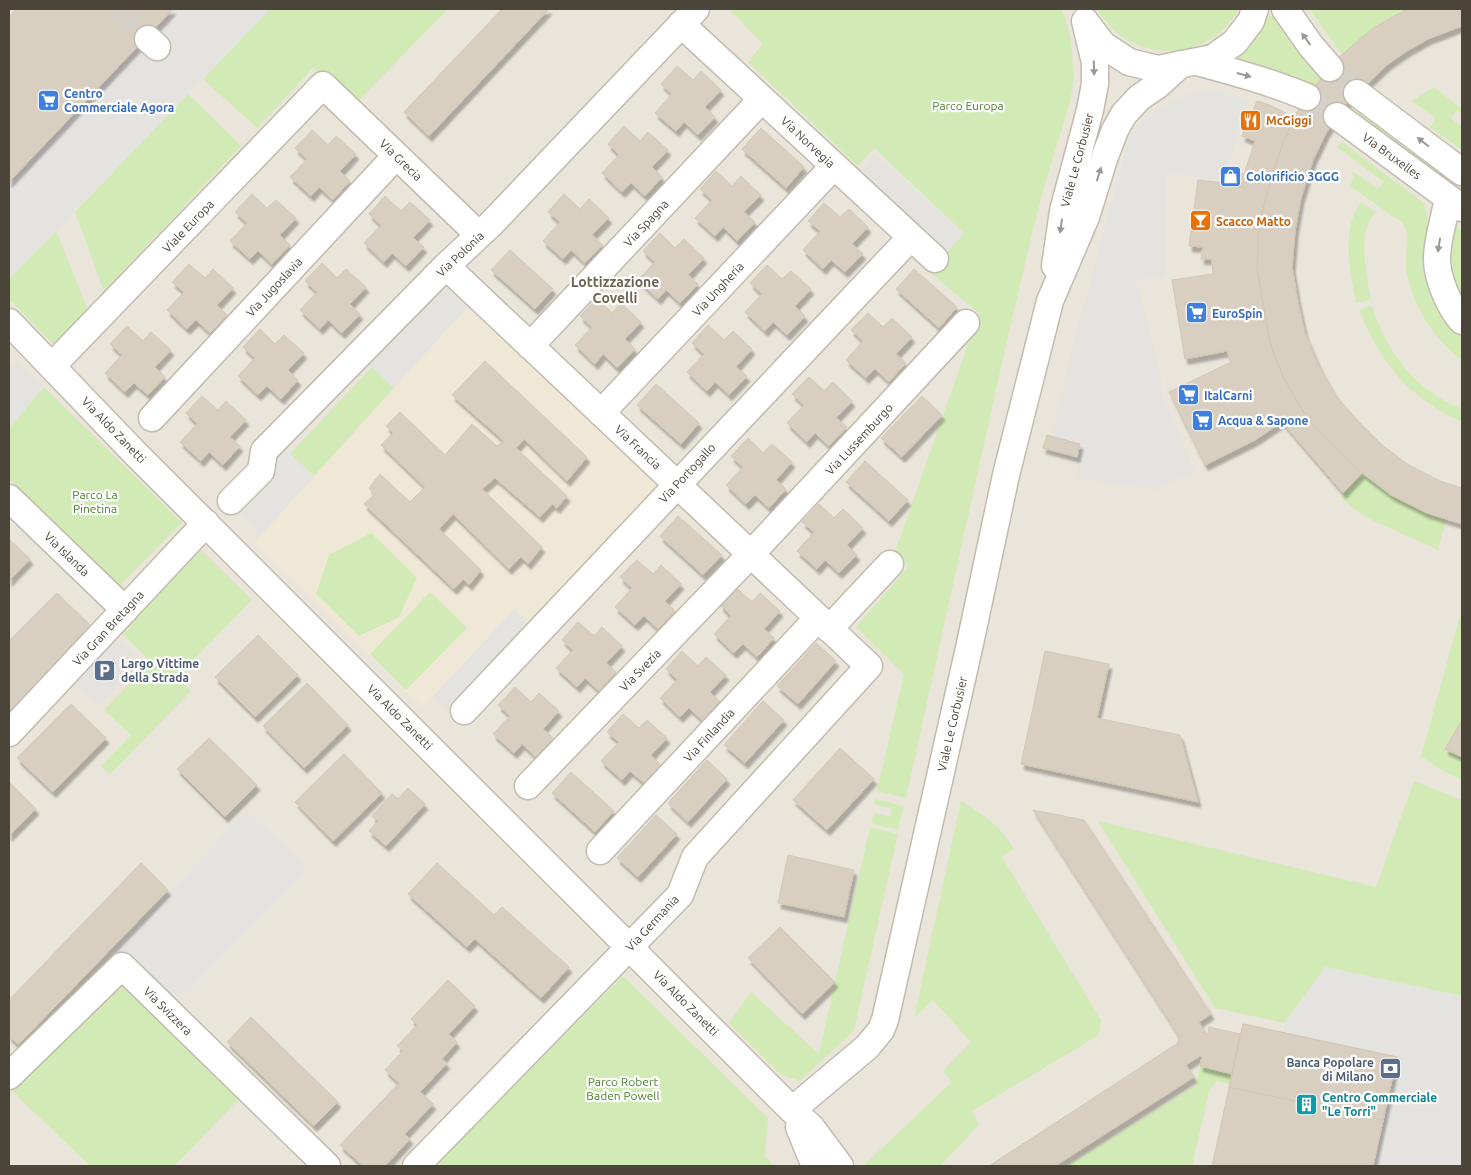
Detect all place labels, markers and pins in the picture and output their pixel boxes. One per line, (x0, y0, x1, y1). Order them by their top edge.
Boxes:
place label: Centro Commerciale Agora (64, 87, 174, 114)
supermarket icon: Centro Commerciale Agora (36, 88, 60, 112)
restaurant icon: McGiggi (1238, 108, 1262, 132)
place label: McGiggi (1266, 114, 1312, 127)
shop icon: Colorificio 3GGG (1218, 164, 1242, 188)
place label: Colorificio 3GGG (1246, 170, 1339, 183)
bar icon: Scacco Matto (1188, 209, 1212, 233)
place label: Scacco Matto (1216, 215, 1291, 228)
supermarket icon: EuroSpin (1184, 301, 1208, 325)
place label: EuroSpin (1212, 307, 1263, 320)
supermarket icon: ItalCarni (1176, 383, 1200, 407)
place label: ItalCarni (1204, 389, 1252, 402)
supermarket icon: Acqua & Sapone (1190, 408, 1214, 432)
place label: Acqua & Sapone (1218, 414, 1309, 427)
place label: Largo Vittime della Strada (121, 657, 199, 684)
parking icon: Largo Vittime della Strada (93, 658, 117, 682)
place label: Banca Popolare di Milano (1286, 1056, 1374, 1083)
bank icon: Banca Popolare di Milano (1378, 1057, 1402, 1081)
place label: Centro Commerciale "Le Torri" (1322, 1091, 1437, 1118)
building icon: Centro Commerciale "Le Torri" (1294, 1092, 1318, 1116)

